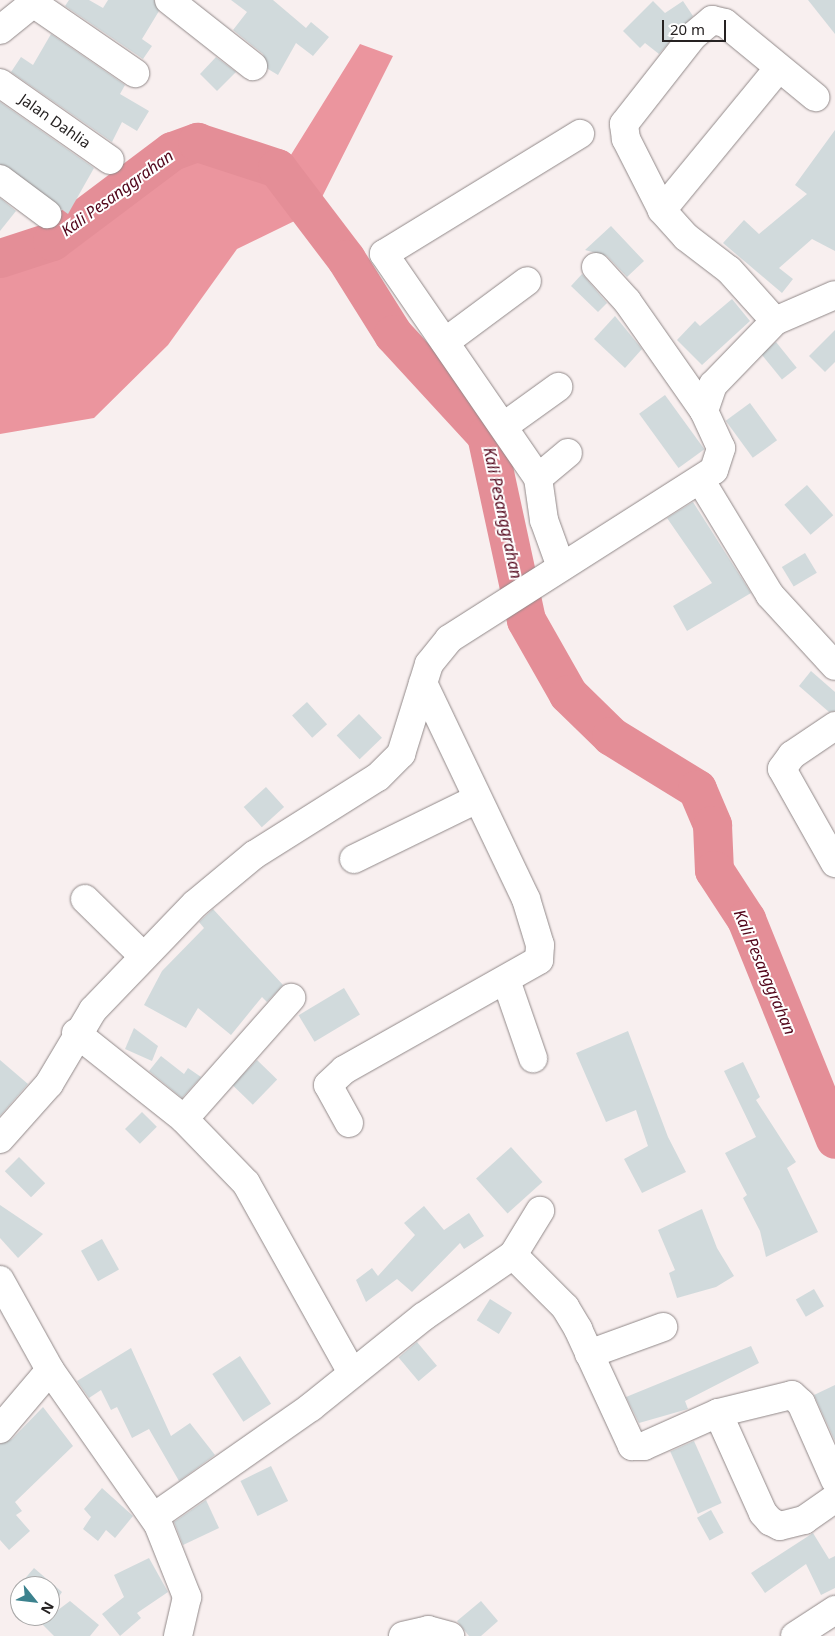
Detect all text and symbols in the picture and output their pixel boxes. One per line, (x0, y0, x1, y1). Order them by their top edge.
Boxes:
scale bar (665, 10, 729, 42)
text: 20 m (670, 19, 705, 39)
street label: Jalan Dahlia (16, 90, 94, 152)
water label: Kali Pesanggrahan (57, 146, 177, 240)
water label: Kali Pesanggrahan (480, 445, 526, 581)
water label: Kali Pesanggrahan (730, 907, 800, 1037)
north arrow (10, 1576, 60, 1626)
text: N (37, 1598, 59, 1618)

